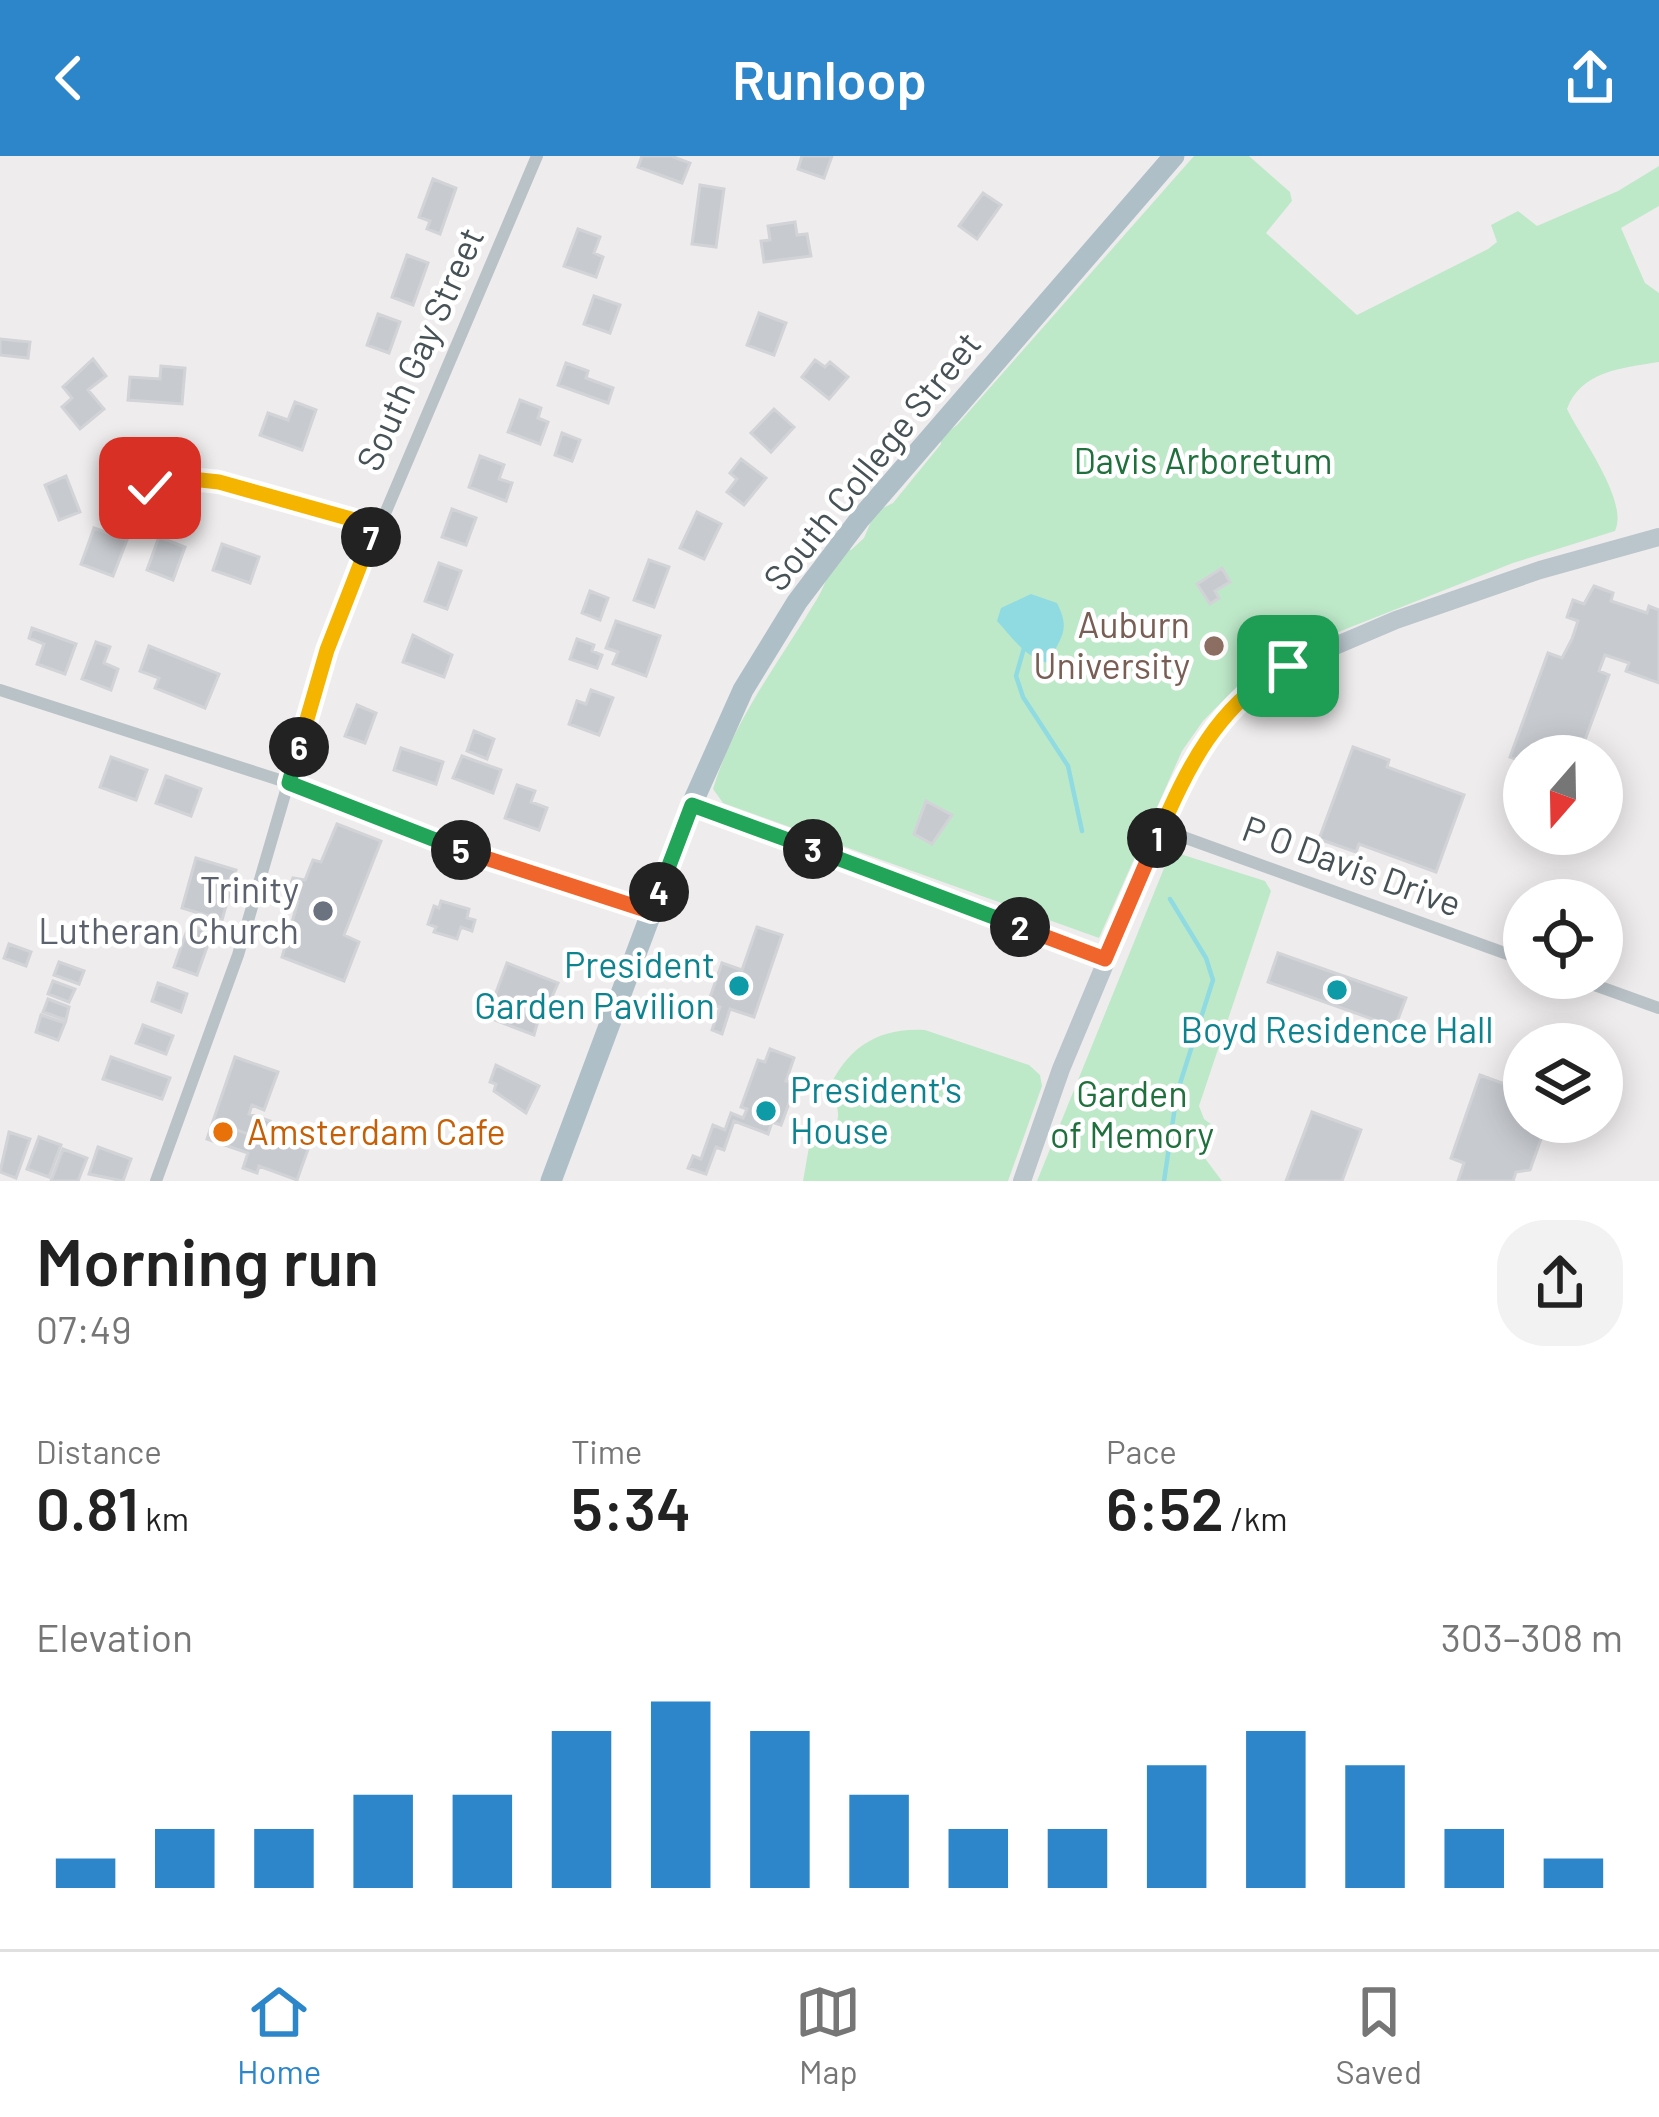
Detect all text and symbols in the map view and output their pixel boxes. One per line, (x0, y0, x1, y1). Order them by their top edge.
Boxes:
icon: back (36, 45, 102, 111)
icon: share (1557, 45, 1623, 111)
text: Runloop (732, 46, 927, 111)
street label: South Gay Street (346, 220, 491, 477)
street label: South College Street (753, 322, 988, 598)
pin (99, 437, 201, 539)
park label: Davis Arboretum (1073, 438, 1333, 481)
icon: check (117, 455, 183, 521)
pin: 7 (341, 507, 401, 567)
text: 7 (363, 517, 379, 557)
place label: Auburn University (1033, 602, 1190, 686)
pin (1237, 615, 1339, 717)
marker: Auburn University (1201, 633, 1227, 659)
icon: arrive (1255, 633, 1321, 699)
pin: 6 (269, 717, 329, 777)
text: 6 (290, 727, 308, 767)
north arrow (1503, 735, 1623, 855)
map controls (1503, 735, 1623, 1143)
street label: P O Davis Drive (1237, 805, 1468, 924)
pin: 1 (1127, 808, 1187, 868)
text: 1 (1151, 818, 1163, 858)
pin: 3 (783, 819, 843, 879)
pin: 5 (431, 820, 491, 880)
text: 3 (804, 829, 822, 869)
text: 5 (452, 830, 470, 870)
pin: 4 (629, 862, 689, 922)
place label: Trinity Lutheran Church (38, 867, 299, 951)
text: 4 (649, 872, 669, 912)
button: locate (1503, 879, 1623, 999)
pin: 2 (990, 897, 1050, 957)
marker: Trinity Lutheran Church (310, 898, 336, 924)
text: 2 (1011, 907, 1029, 947)
place label: President Garden Pavilion (474, 942, 715, 1026)
marker: President Garden Pavilion (726, 973, 752, 999)
marker: Boyd Residence Hall (1324, 977, 1350, 1003)
place label: Boyd Residence Hall (1180, 1007, 1494, 1050)
button: layers (1503, 1023, 1623, 1143)
place label: President's House (790, 1067, 962, 1151)
park label: Garden of Memory (1050, 1071, 1214, 1155)
marker: President's House (753, 1098, 779, 1124)
place label: Amsterdam Cafe (247, 1109, 506, 1152)
marker: Amsterdam Cafe (210, 1119, 236, 1145)
text: Morning run (36, 1220, 379, 1299)
button: share (1497, 1220, 1623, 1346)
text: 07:49 (36, 1305, 132, 1352)
text: Distance (36, 1431, 162, 1471)
text: Time (571, 1431, 642, 1471)
text: Pace (1106, 1431, 1177, 1471)
text: 0.81 (36, 1471, 139, 1543)
text: 5:34 (571, 1471, 691, 1543)
text: 6:52 (1106, 1471, 1224, 1543)
text: km (139, 1498, 189, 1538)
text: /km (1224, 1498, 1288, 1538)
text: Elevation (36, 1613, 193, 1660)
text: 303–308 m (1441, 1613, 1623, 1660)
tab: Home (237, 1979, 321, 2091)
tab: Map (795, 1979, 861, 2091)
tab: Saved (1335, 1979, 1422, 2091)

